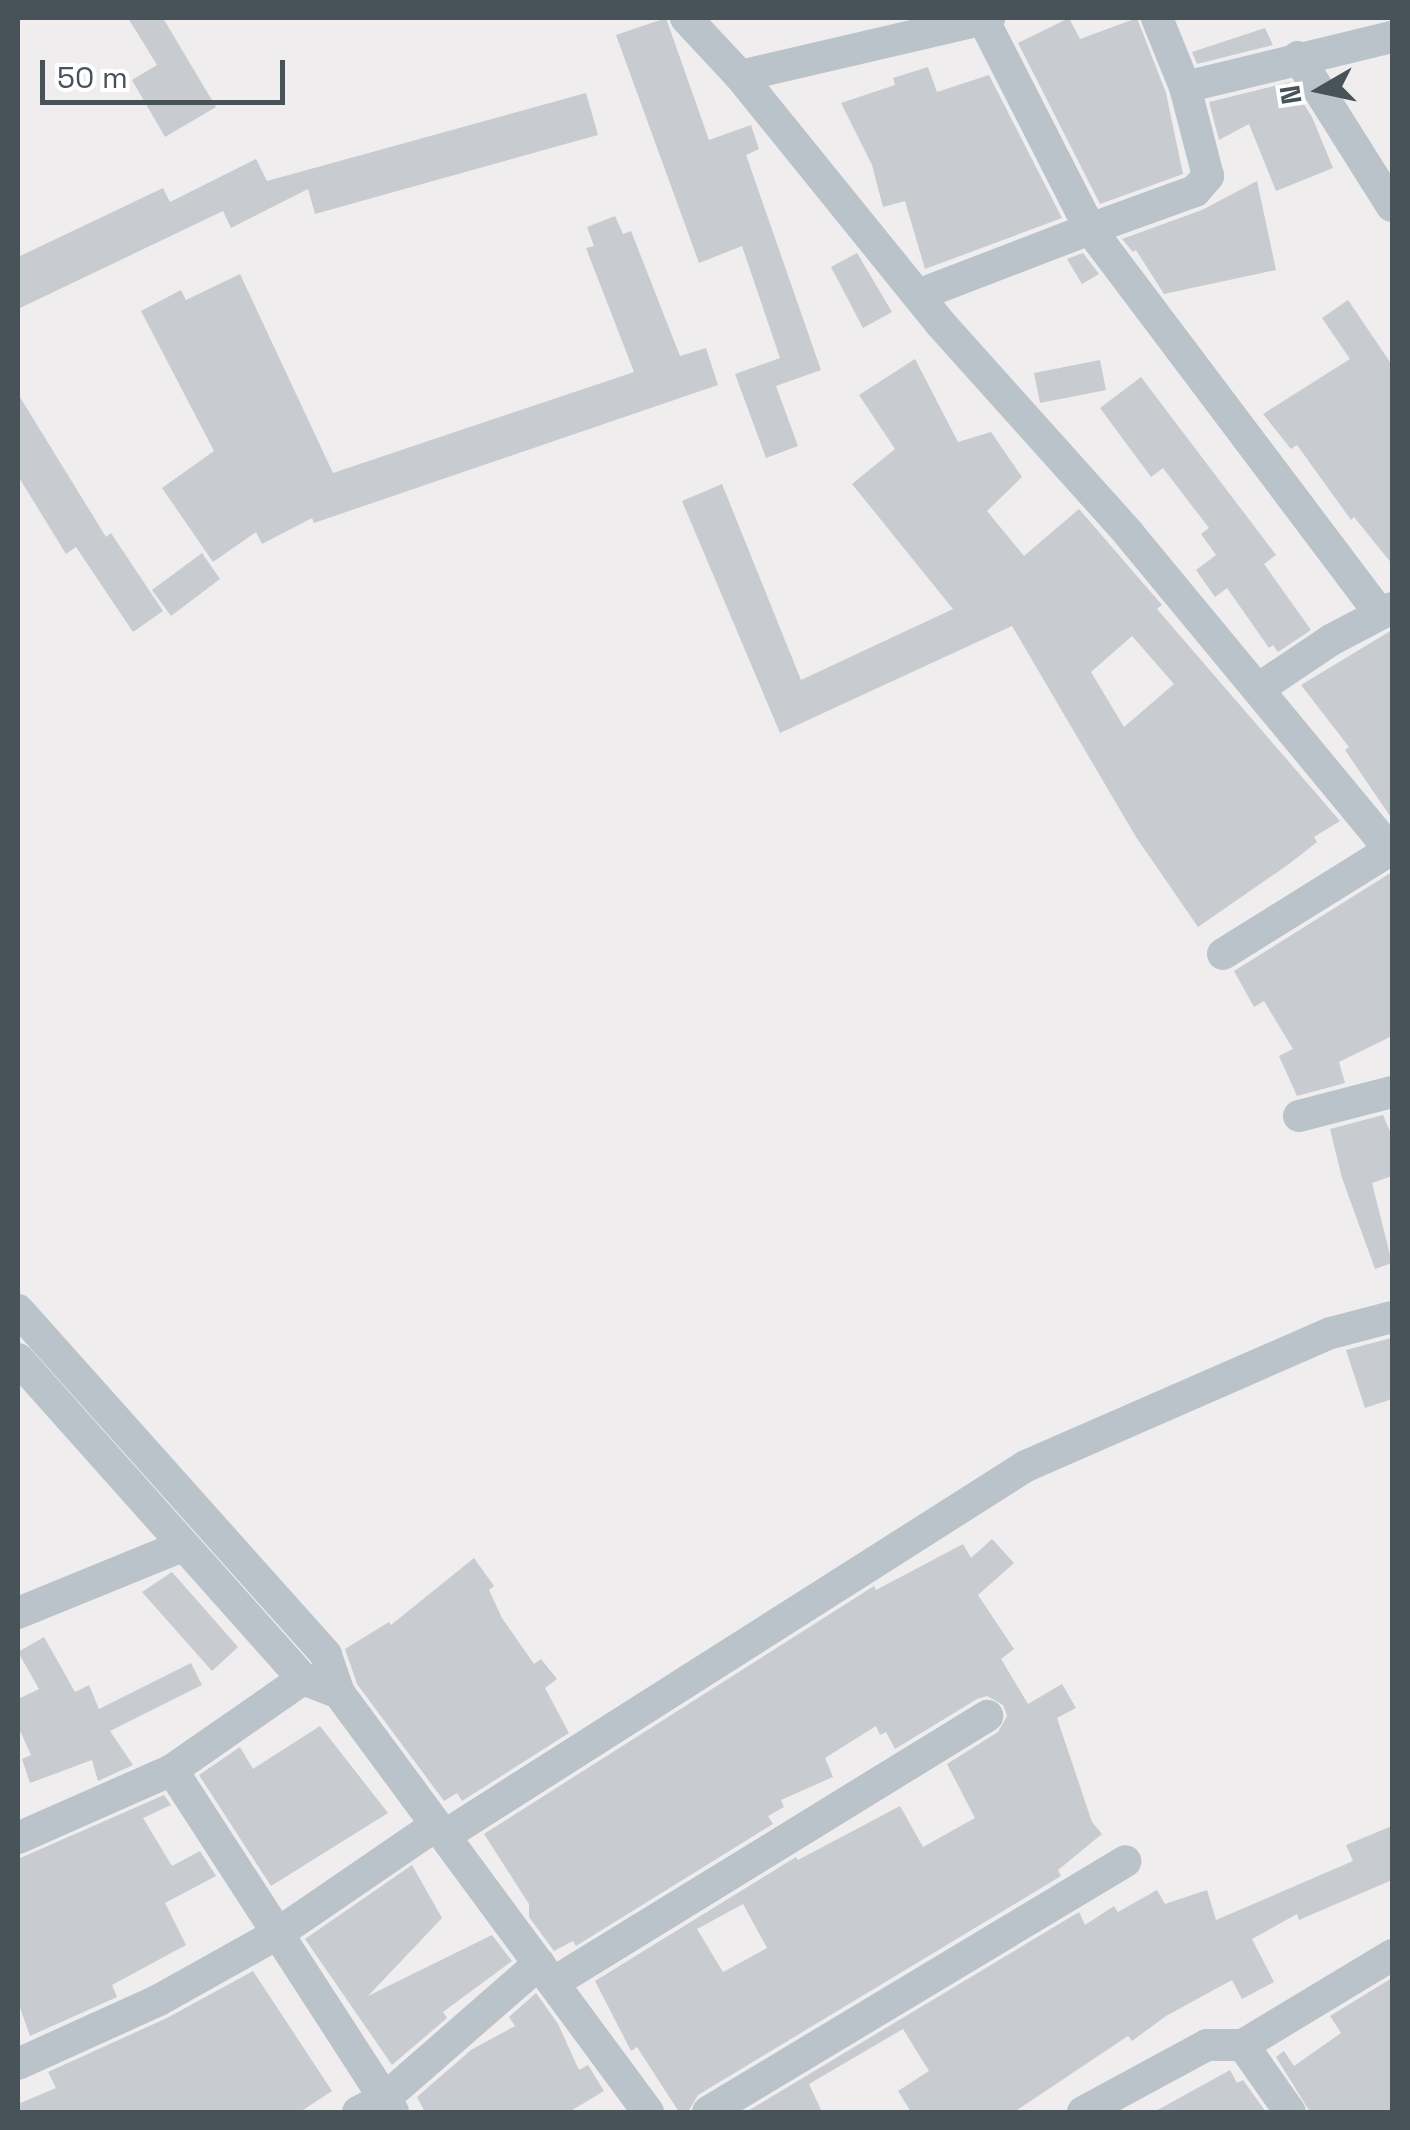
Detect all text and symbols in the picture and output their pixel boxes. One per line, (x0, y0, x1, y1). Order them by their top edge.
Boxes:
scale bar (45, 40, 290, 102)
north arrow (1270, 40, 1370, 140)
text: 50 m (57, 58, 128, 97)
text: N (1271, 83, 1310, 107)

